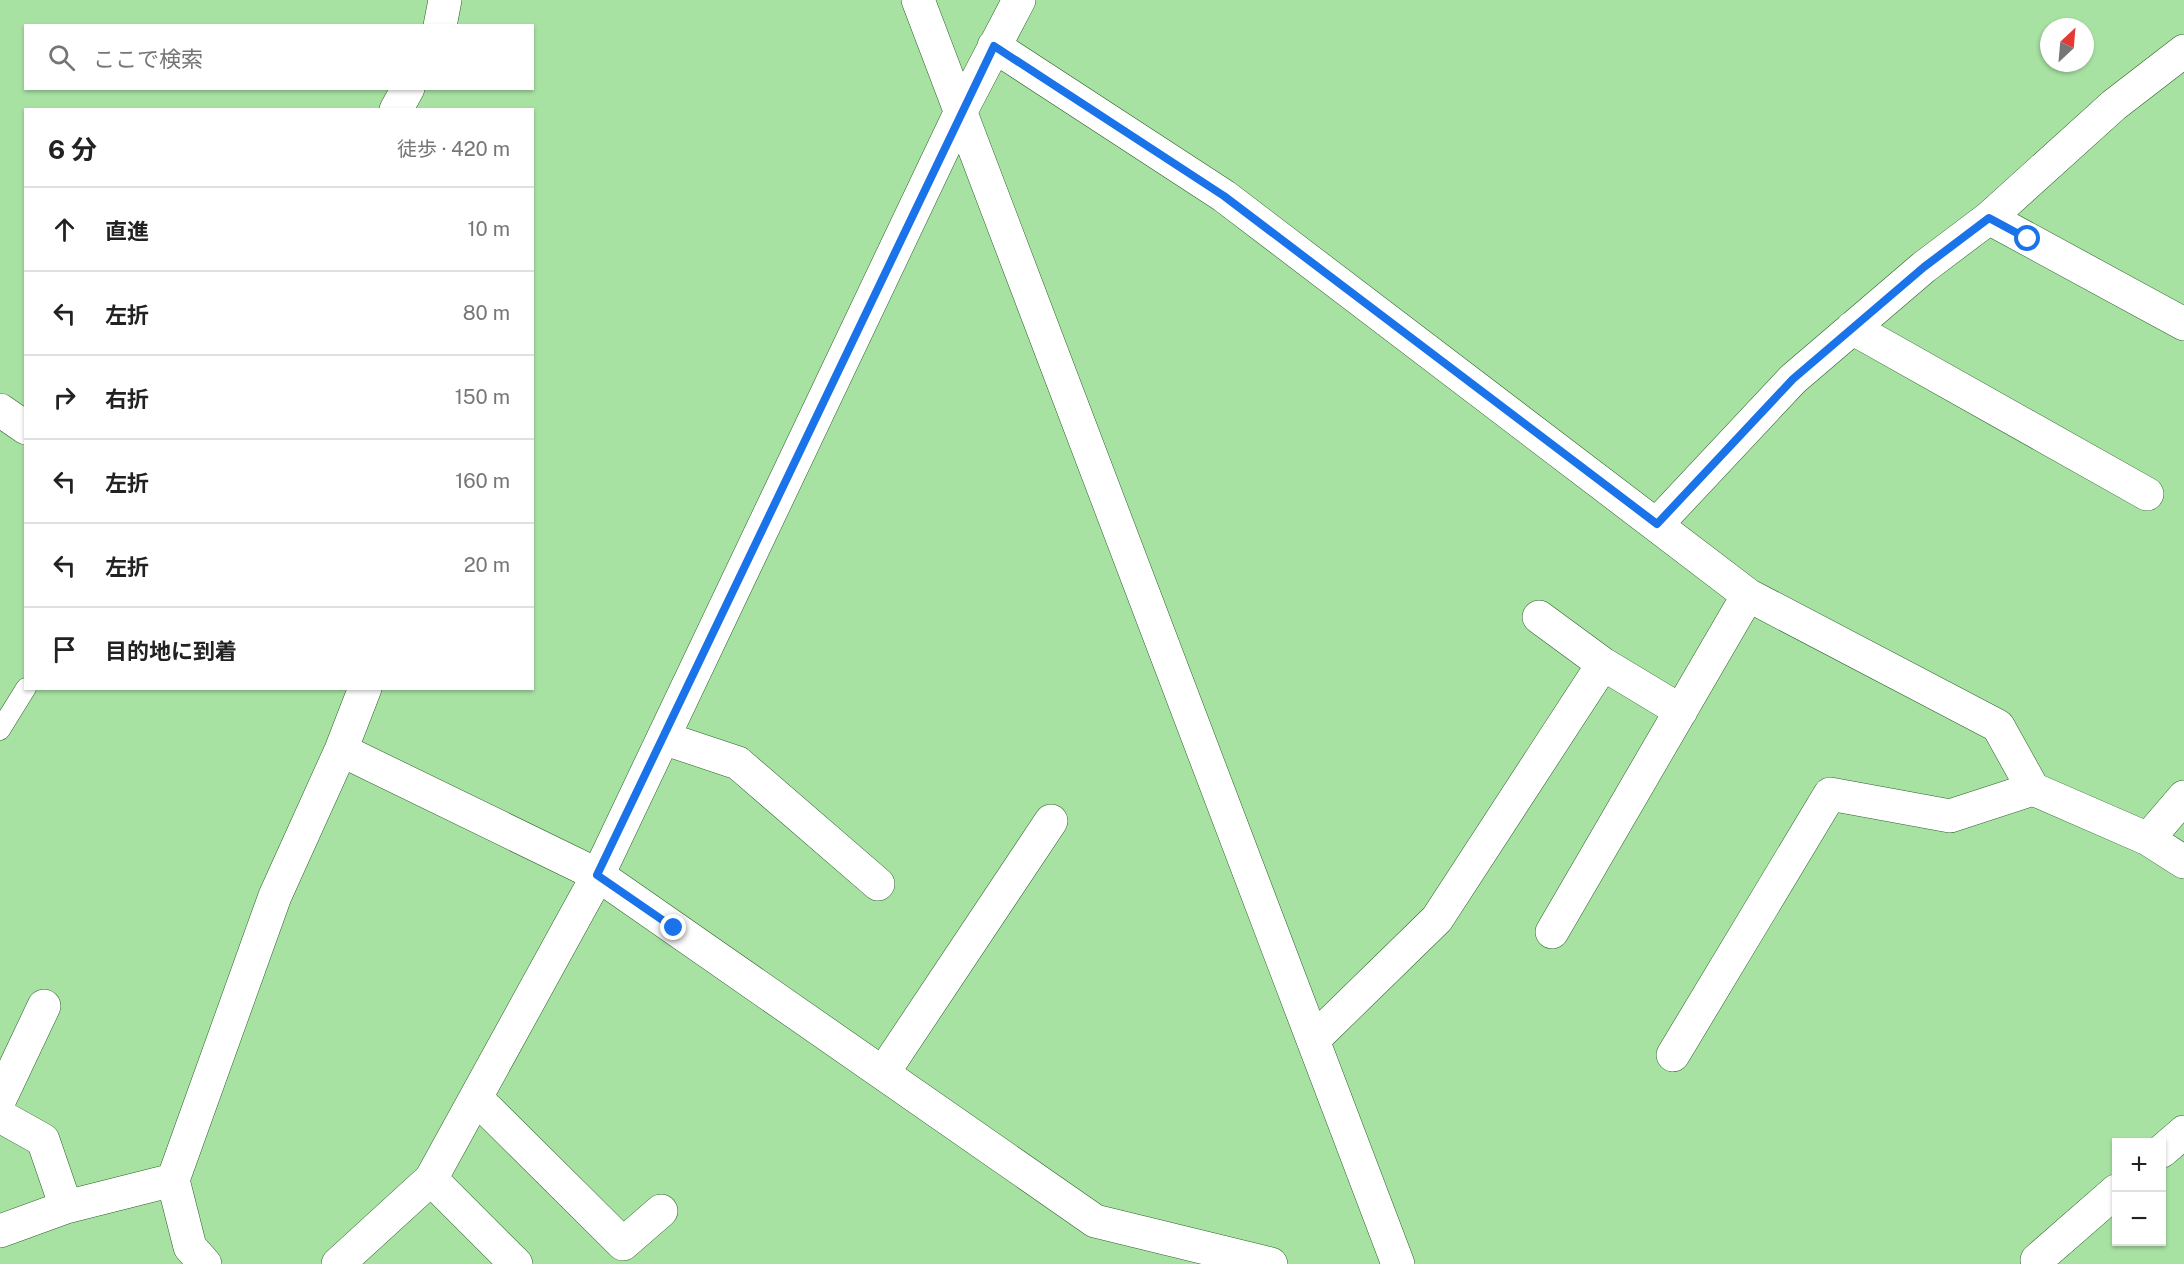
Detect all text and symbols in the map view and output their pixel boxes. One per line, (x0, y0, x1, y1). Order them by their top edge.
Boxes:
north arrow (2040, 18, 2094, 72)
search box (24, 24, 534, 90)
icon: search (45, 41, 78, 74)
text: ここで検索 (93, 46, 203, 72)
text: 6 分 (48, 134, 97, 165)
text: 徒歩 · 420 m (397, 137, 510, 161)
icon: ahead (48, 213, 81, 246)
text: 10 m (467, 217, 510, 241)
text: 直進 (105, 218, 149, 244)
route start (2014, 225, 2040, 251)
icon: left (48, 297, 81, 330)
text: 80 m (463, 301, 510, 325)
text: 左折 (105, 302, 149, 328)
icon: right (48, 381, 81, 414)
text: 150 m (455, 385, 510, 409)
text: 右折 (105, 386, 149, 412)
icon: left (48, 465, 81, 498)
text: 160 m (455, 469, 510, 493)
text: 左折 (105, 470, 149, 496)
icon: left (48, 549, 81, 582)
text: 20 m (464, 553, 510, 577)
text: 左折 (105, 554, 149, 580)
icon: arrive (48, 633, 81, 666)
text: 目的地に到着 (105, 638, 237, 664)
route end (660, 914, 686, 940)
map controls (2112, 1138, 2166, 1246)
button: + (2112, 1138, 2166, 1192)
button: − (2112, 1192, 2166, 1246)

